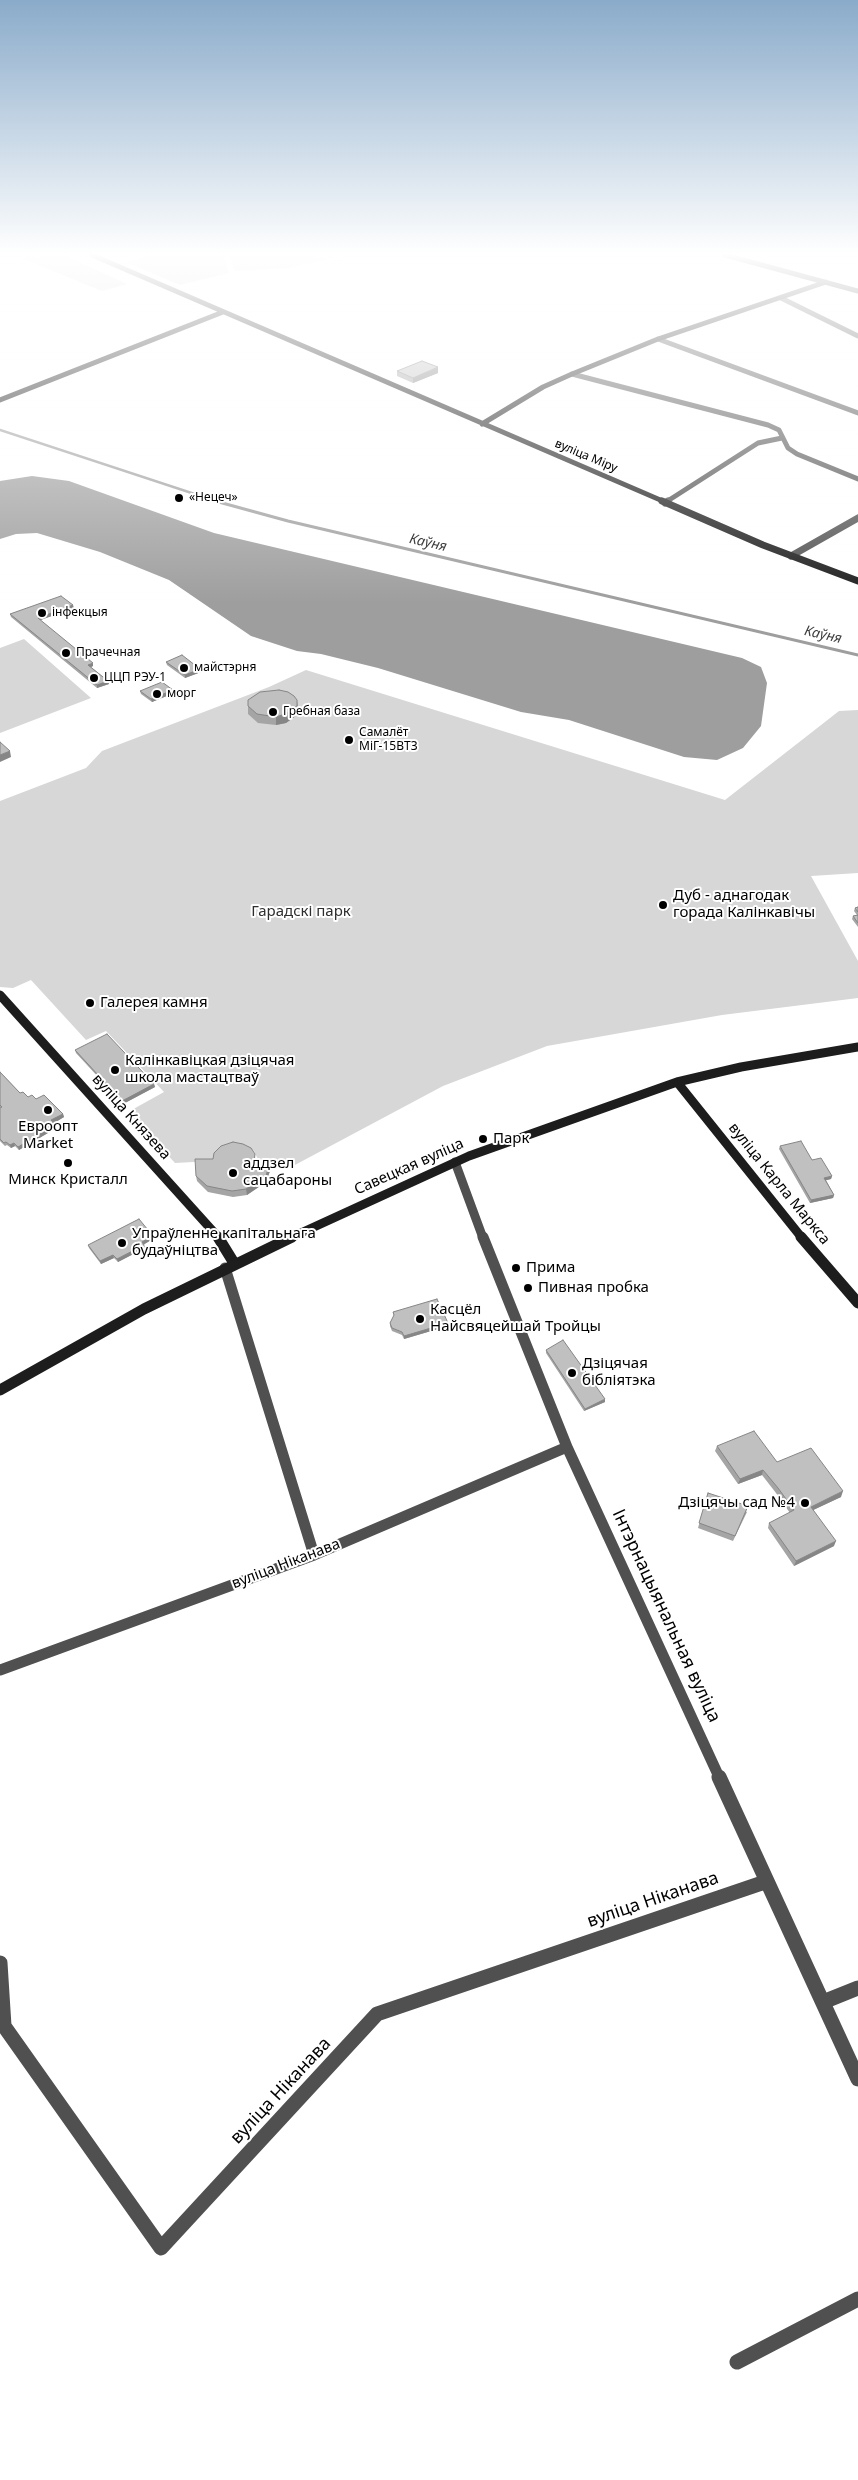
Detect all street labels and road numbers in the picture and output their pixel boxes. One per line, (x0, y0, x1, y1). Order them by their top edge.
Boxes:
street label: вуліца Міру (553, 436, 619, 476)
street label: вуліца Князева (88, 1071, 174, 1163)
street label: вуліца Карла Маркса (724, 1119, 834, 1249)
street label: Савецкая вуліца (352, 1135, 466, 1199)
street label: Інтэрнацыянальная вуліца (607, 1506, 725, 1726)
street label: вуліца Ніканава (229, 1535, 343, 1593)
street label: вуліца Ніканава (584, 1867, 722, 1933)
street label: вуліца Ніканава (226, 2033, 336, 2149)

